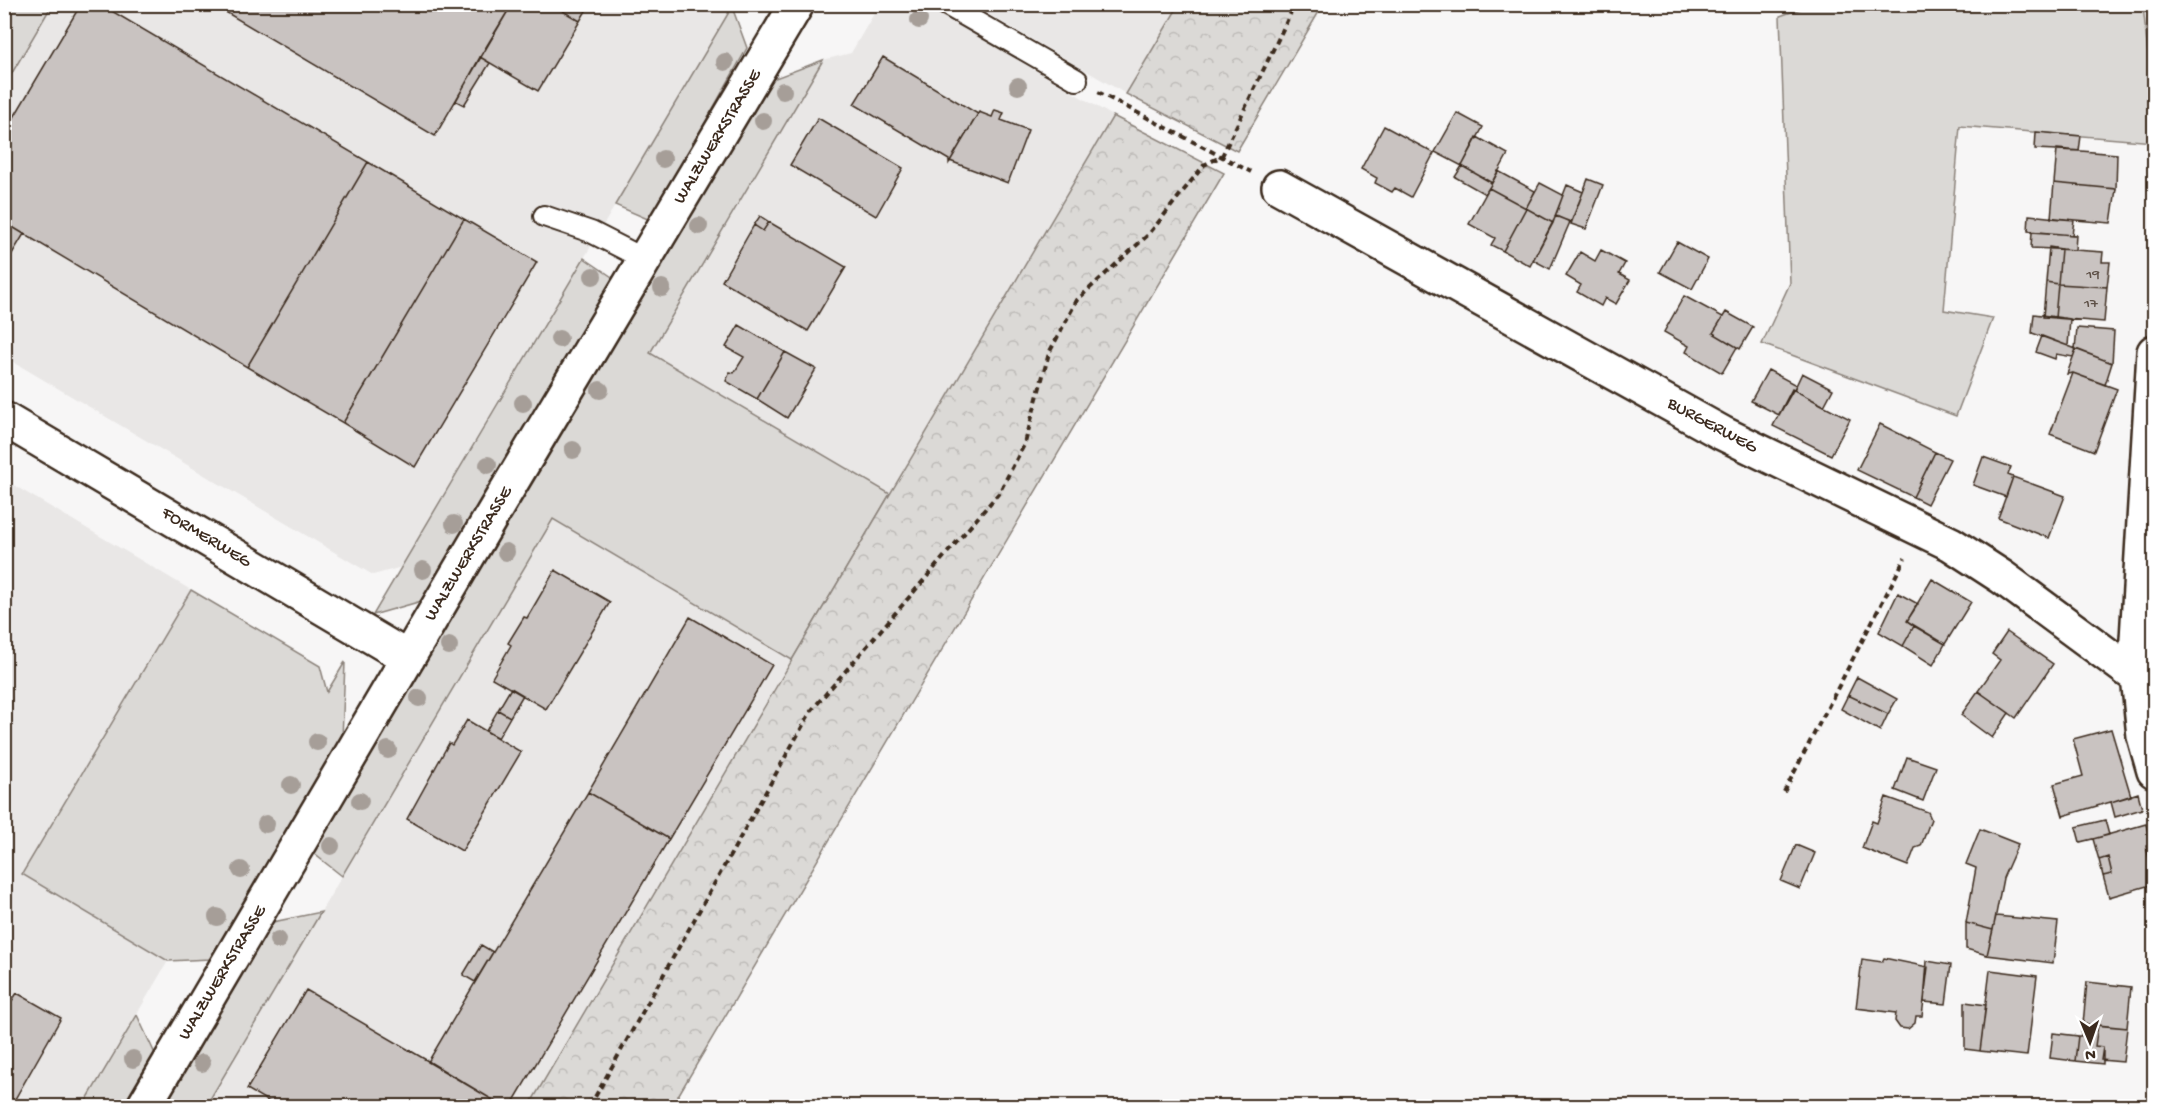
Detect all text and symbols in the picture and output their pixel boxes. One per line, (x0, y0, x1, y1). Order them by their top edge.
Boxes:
street label: WALZWERKSTRASSE (670, 65, 767, 208)
house number: 19 (2085, 266, 2100, 284)
house number: 17 (2083, 295, 2099, 313)
street label: BURGERWEG (1663, 393, 1761, 459)
street label: WALZWERKSTRASSE (421, 482, 518, 625)
street label: FORMERWEG (157, 503, 255, 573)
street label: WALZWERKSTRASSE (175, 901, 272, 1044)
north arrow (2060, 1012, 2120, 1072)
text: N (2084, 1044, 2096, 1063)

